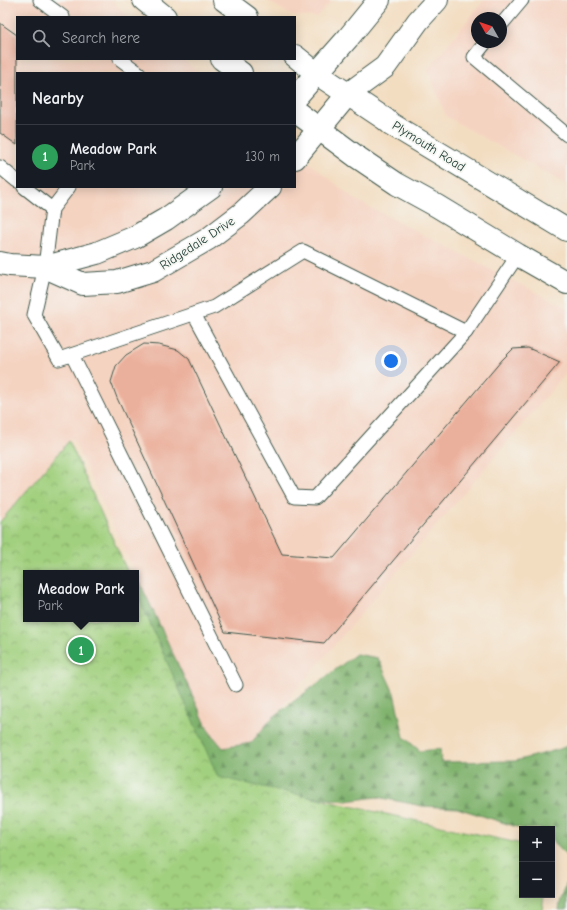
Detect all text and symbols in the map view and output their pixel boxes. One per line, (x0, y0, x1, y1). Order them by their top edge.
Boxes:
north arrow (471, 12, 507, 48)
search box (16, 16, 296, 60)
icon: search (30, 27, 52, 49)
text: Search here (62, 29, 140, 47)
text: Nearby (32, 89, 83, 108)
street label: Plymouth Road (390, 118, 468, 174)
text: Meadow Park (70, 140, 157, 158)
text: 1 (42, 149, 48, 164)
text: 130 m (245, 149, 280, 164)
text: Park (70, 158, 95, 173)
street label: Ridgedale Drive (157, 213, 238, 273)
your location (381, 351, 401, 371)
popup (23, 570, 139, 622)
text: Meadow Park (38, 580, 124, 598)
text: Park (38, 598, 63, 613)
pin: 1 (68, 635, 94, 665)
map controls (519, 826, 555, 898)
button: + (519, 826, 555, 862)
button: − (519, 862, 555, 898)

